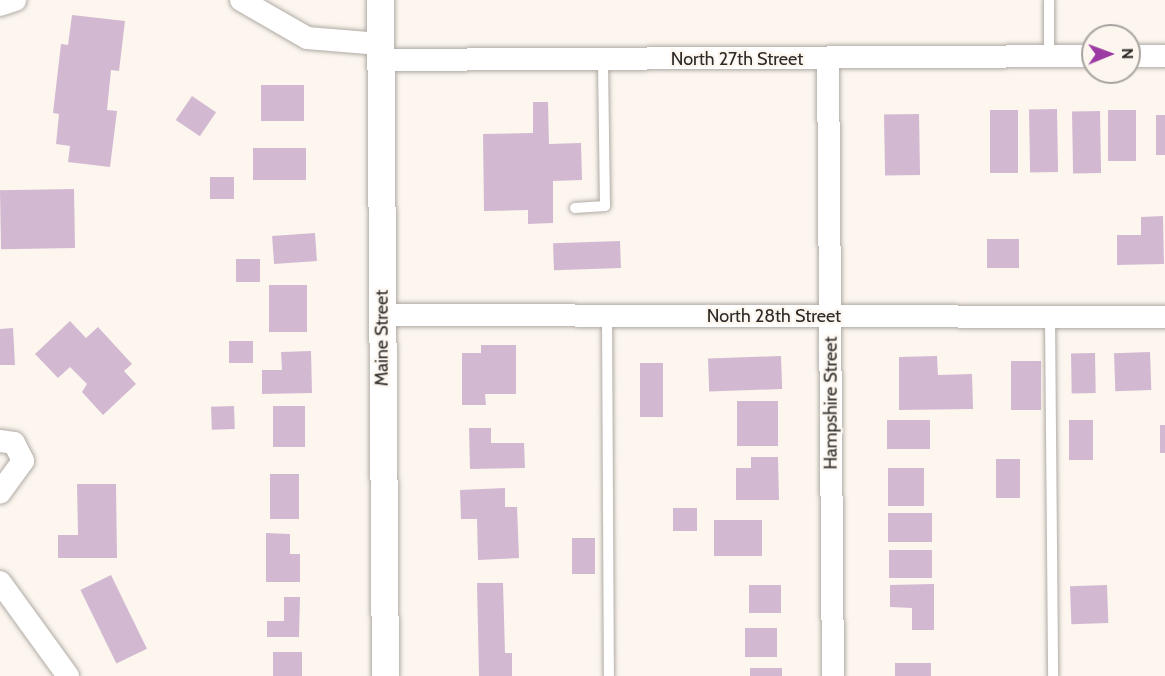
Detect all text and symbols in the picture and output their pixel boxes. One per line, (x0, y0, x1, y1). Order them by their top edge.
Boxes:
north arrow (1081, 24, 1141, 84)
street label: North 27th Street (671, 48, 803, 70)
text: N (1118, 48, 1137, 60)
street label: Maine Street (371, 290, 393, 386)
street label: North 28th Street (707, 305, 841, 327)
street label: Hampshire Street (820, 337, 842, 469)

